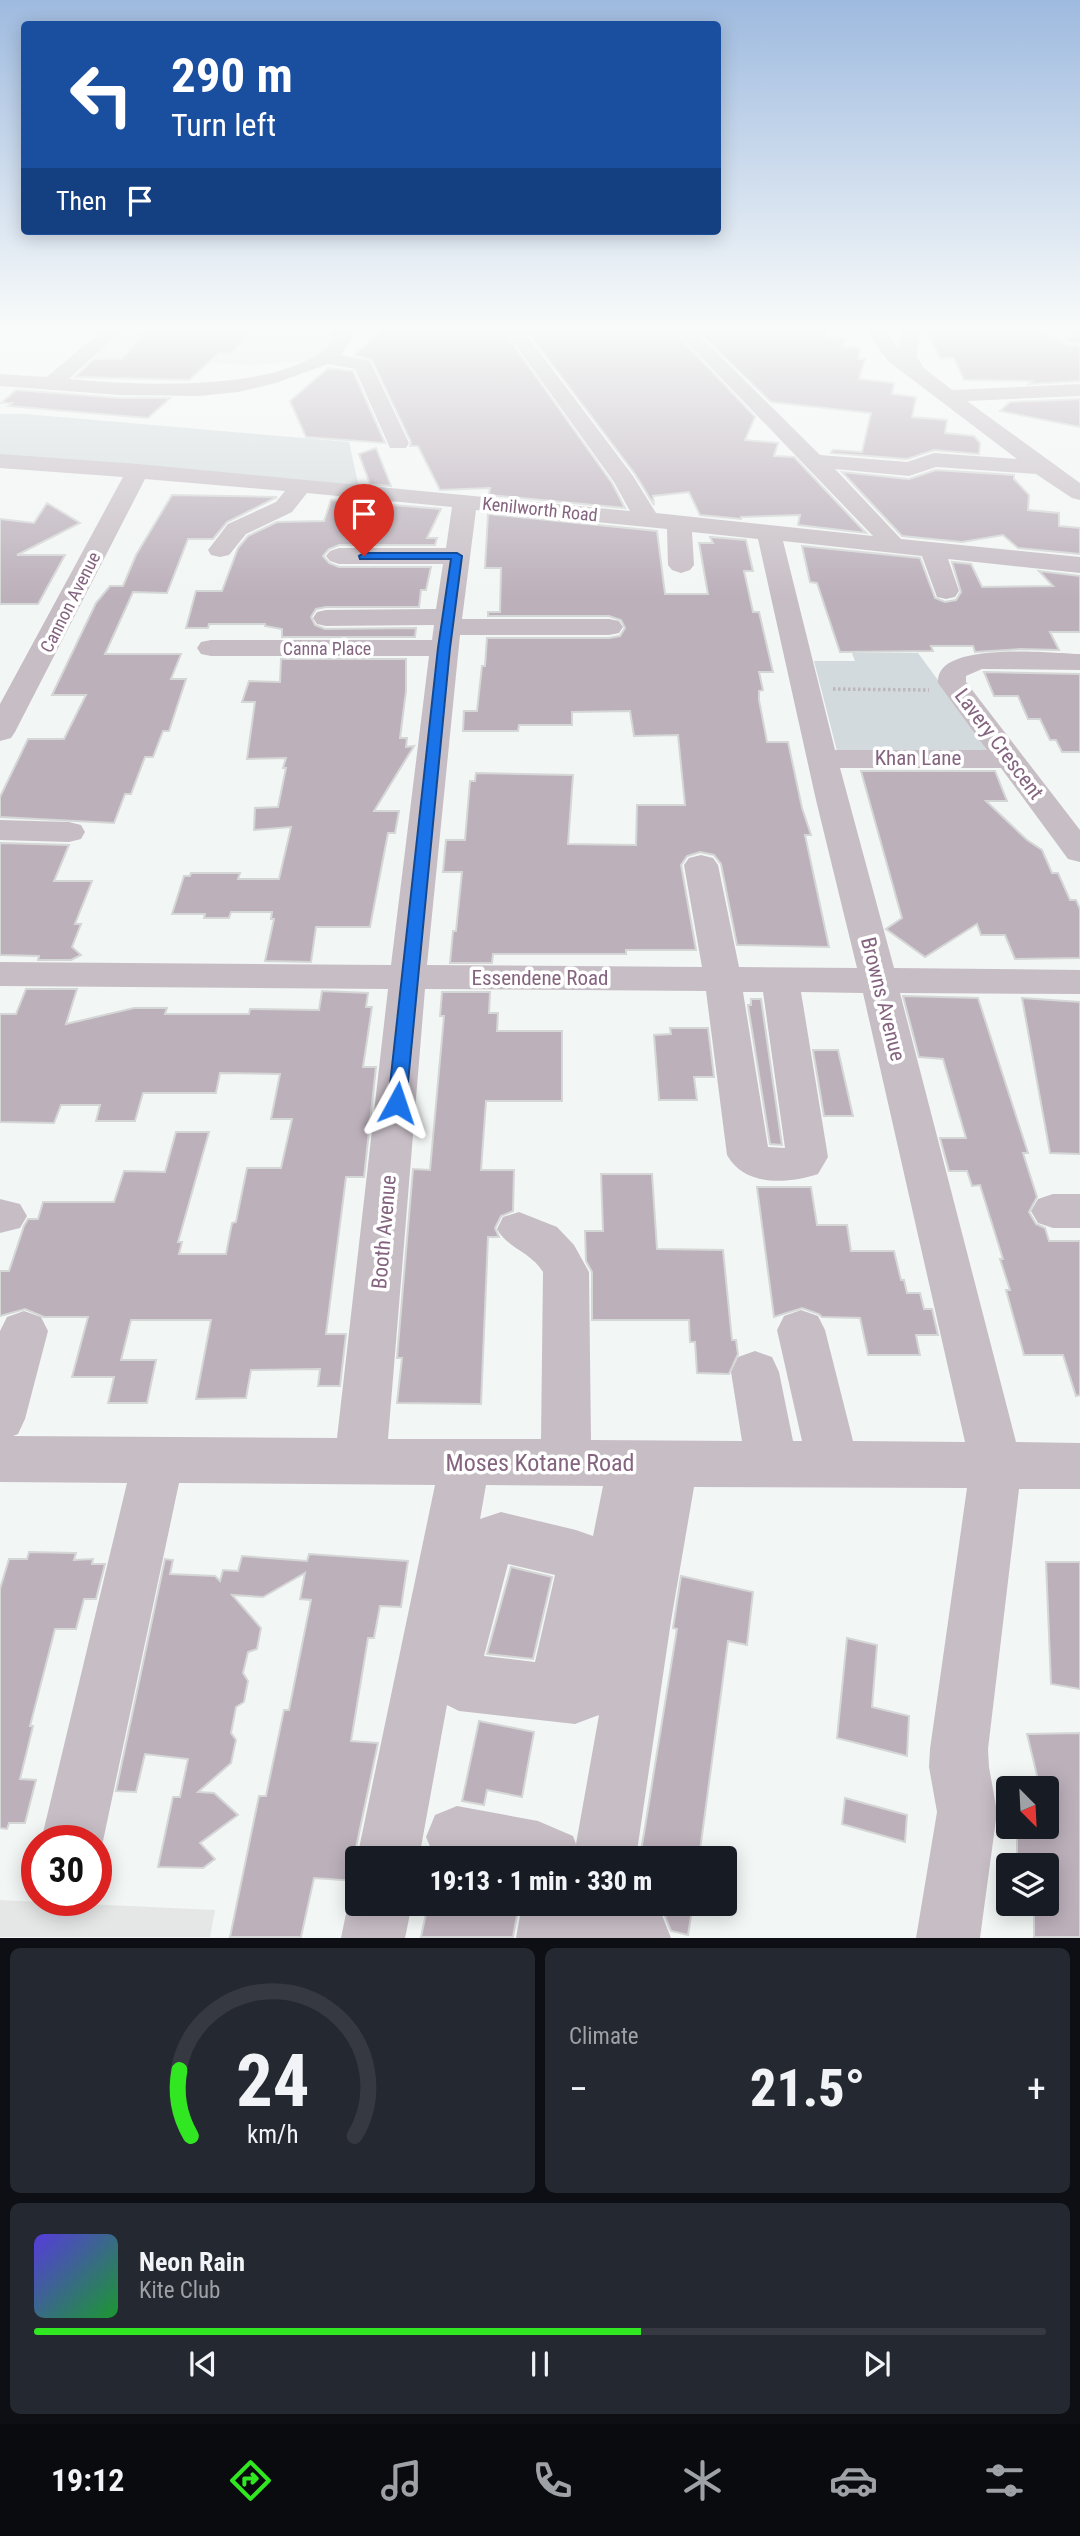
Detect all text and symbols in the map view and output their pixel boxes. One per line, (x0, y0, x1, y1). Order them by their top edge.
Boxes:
text: 290 m (171, 47, 293, 104)
icon: left (56, 49, 147, 140)
text: Turn left (171, 106, 276, 144)
icon: arrive (121, 182, 159, 220)
text: Then (56, 186, 107, 216)
pin (334, 484, 394, 556)
street label: Kenilworth Road (481, 492, 599, 526)
icon: arrive (345, 495, 383, 533)
street label: Cannon Avenue (36, 548, 104, 656)
street label: Canna Place (283, 638, 371, 659)
street label: Lavery Crescent (950, 684, 1048, 804)
street label: Khan Lane (875, 746, 962, 770)
street label: Browns Avenue (856, 935, 910, 1064)
street label: Essendene Road (472, 966, 608, 990)
position arrow (360, 1066, 434, 1140)
street label: Booth Avenue (367, 1174, 401, 1290)
street label: Moses Kotane Road (446, 1449, 634, 1477)
north arrow (996, 1776, 1059, 1839)
map controls (996, 1776, 1059, 1916)
speed limit sign: 30 (21, 1825, 112, 1916)
button: layers (996, 1853, 1059, 1916)
text: 19:13 · 1 min · 330 m (430, 1866, 652, 1896)
text: Climate (569, 2023, 639, 2050)
text: 24 (236, 2039, 309, 2125)
text: 21.5° (750, 2058, 865, 2119)
text: − (569, 2067, 588, 2111)
text: + (1027, 2067, 1046, 2111)
text: km/h (247, 2120, 298, 2149)
text: Neon Rain (139, 2247, 245, 2277)
text: Kite Club (139, 2277, 220, 2304)
icon: previous (184, 2345, 222, 2383)
icon: pause (521, 2345, 559, 2383)
icon: next (858, 2345, 896, 2383)
icon: directions (226, 2456, 275, 2505)
icon: music (377, 2456, 426, 2505)
icon: phone (528, 2456, 577, 2505)
icon: climate (678, 2456, 727, 2505)
icon: car (829, 2456, 878, 2505)
icon: filters (980, 2456, 1029, 2505)
text: 19:12 (51, 2461, 124, 2499)

